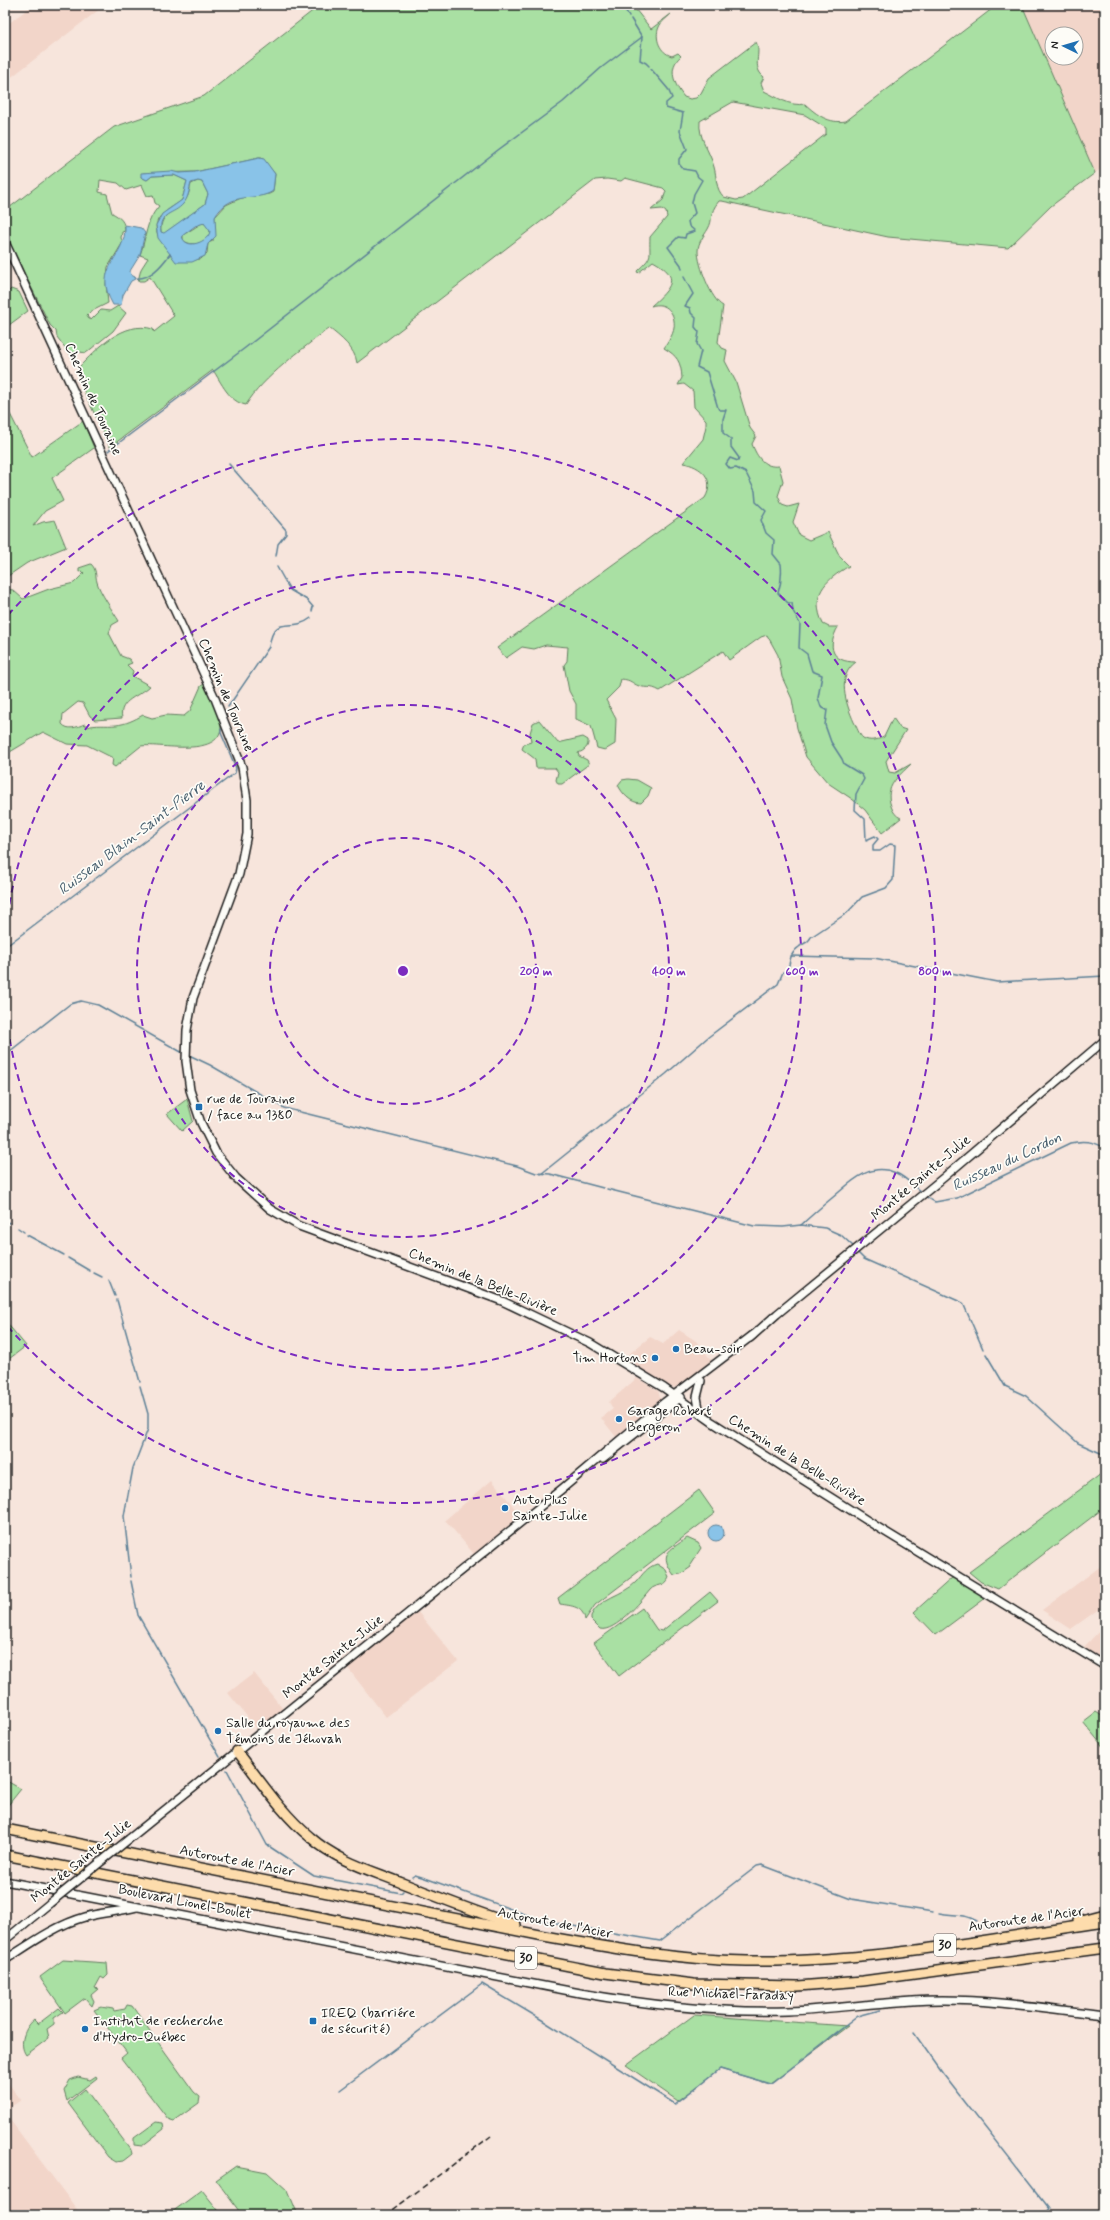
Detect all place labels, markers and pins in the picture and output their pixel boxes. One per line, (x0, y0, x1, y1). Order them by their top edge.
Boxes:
centre of rings (396, 964, 410, 978)
place label: rue de Touraine / face au 1380 (207, 1090, 295, 1124)
marker: rue de Touraine / face au 1380 (194, 1102, 204, 1112)
place label: Beau-soir (684, 1340, 742, 1358)
marker: Beau-soir (671, 1344, 681, 1354)
place label: Tim Hortons (572, 1349, 647, 1367)
marker: Tim Hortons (650, 1353, 660, 1363)
place label: Garage Robert Bergeron (627, 1402, 712, 1437)
marker: Garage Robert Bergeron (614, 1414, 624, 1424)
place label: Auto Plus Sainte-Julie (513, 1491, 588, 1525)
marker: Auto Plus Sainte-Julie (500, 1503, 510, 1513)
place label: Salle du royaume des Témoins de Jéhovah (226, 1714, 350, 1748)
marker: Salle du royaume des Témoins de Jéhovah (213, 1726, 223, 1736)
place label: IREQ (barriére de sécurité) (321, 2004, 415, 2038)
place label: Institut de recherche d'Hydro-Québec (93, 2012, 224, 2046)
marker: IREQ (barriére de sécurité) (308, 2016, 318, 2026)
marker: Institut de recherche d'Hydro-Québec (80, 2024, 90, 2034)

